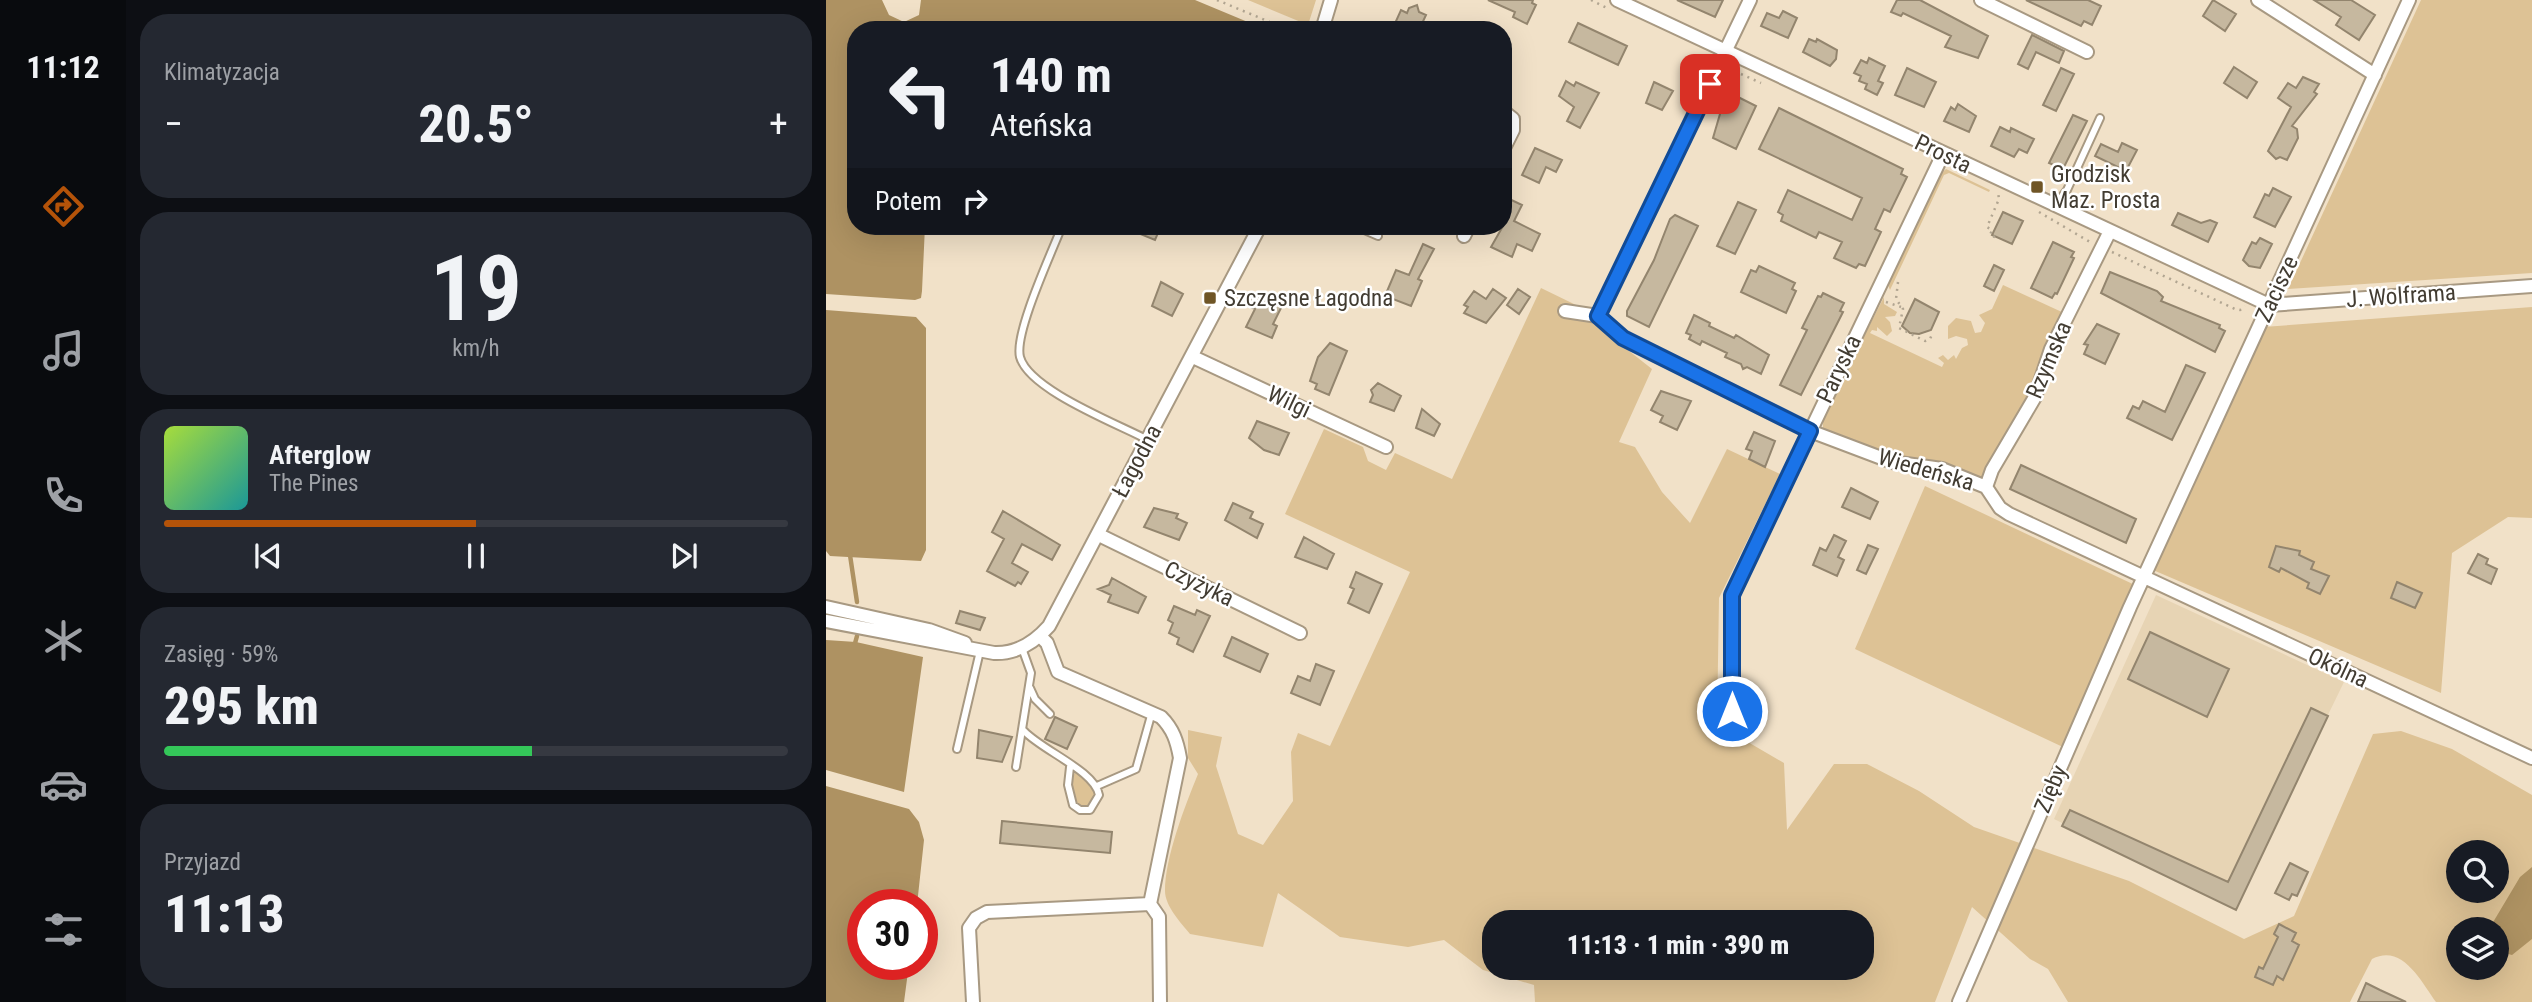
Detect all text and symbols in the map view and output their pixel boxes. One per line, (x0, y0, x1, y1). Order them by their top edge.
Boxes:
text: 140 m (990, 47, 1112, 104)
text: 11:12 (26, 48, 100, 86)
icon: left (875, 49, 966, 140)
pin (1680, 54, 1740, 114)
text: Klimatyzacja (164, 59, 280, 86)
icon: arrive (1691, 65, 1729, 103)
text: 20.5° (418, 94, 534, 155)
text: − (164, 102, 183, 146)
text: + (769, 102, 788, 146)
text: Ateńska (990, 106, 1093, 144)
street label: Prosta (1910, 129, 1976, 179)
place label: Grodzisk Maz. Prosta (2051, 161, 2160, 214)
marker: Grodzisk Maz. Prosta (2029, 179, 2045, 195)
icon: directions (39, 182, 88, 231)
icon: right (956, 182, 994, 220)
text: Potem (875, 186, 942, 216)
text: 19 (430, 236, 522, 342)
street label: Zacisze (2250, 252, 2304, 326)
street label: J. Wolframa (2345, 279, 2457, 313)
place label: Szczęsne Łagodna (1224, 285, 1393, 312)
marker: Szczęsne Łagodna (1202, 290, 1218, 306)
street label: Rzymska (2021, 317, 2077, 403)
icon: music (39, 326, 88, 375)
street label: Paryska (1811, 331, 1867, 407)
text: km/h (452, 335, 500, 362)
street label: Wilgi (1263, 380, 1315, 424)
street label: Łagodna (1107, 420, 1167, 502)
text: Afterglow (269, 440, 371, 470)
street label: Wiedeńska (1875, 443, 1977, 497)
text: The Pines (269, 470, 359, 497)
icon: phone (39, 471, 88, 520)
icon: previous (249, 537, 287, 575)
icon: pause (457, 537, 495, 575)
icon: next (665, 537, 703, 575)
street label: Czyżyka (1160, 556, 1238, 612)
icon: climate (39, 616, 88, 665)
text: Zasięg · 59% (164, 641, 278, 668)
street label: Okólna (2304, 642, 2372, 694)
position arrow (1695, 674, 1769, 748)
text: 295 km (164, 676, 319, 737)
icon: car (39, 760, 88, 809)
street label: Zięby (2029, 761, 2073, 817)
map controls (2446, 840, 2509, 980)
button: search (2446, 840, 2509, 903)
text: Przyjazd (164, 849, 241, 876)
text: 11:13 (164, 884, 284, 945)
speed limit sign: 30 (847, 889, 938, 980)
icon: filters (39, 905, 88, 954)
button: layers (2446, 917, 2509, 980)
text: 11:13 · 1 min · 390 m (1567, 930, 1789, 960)

